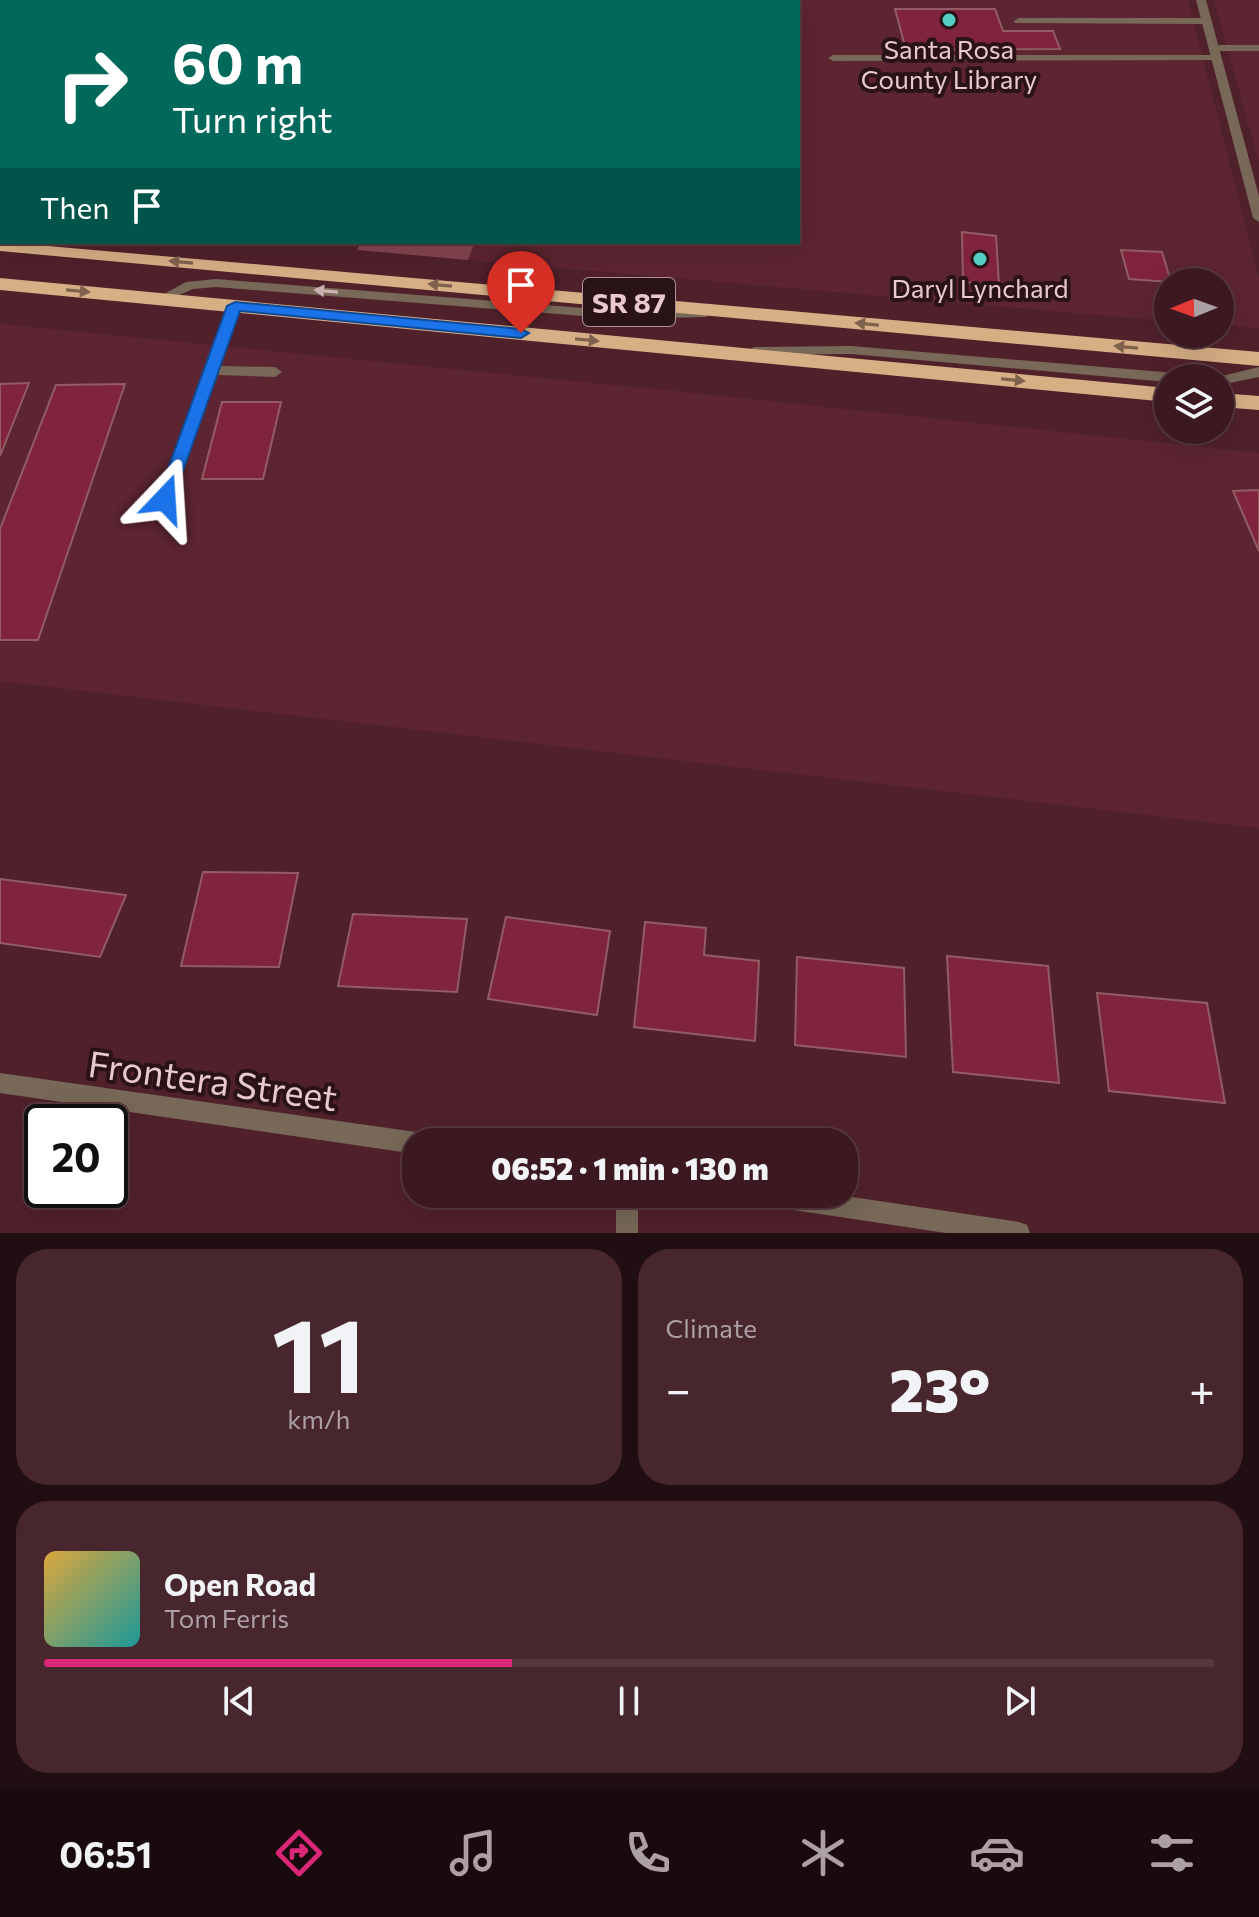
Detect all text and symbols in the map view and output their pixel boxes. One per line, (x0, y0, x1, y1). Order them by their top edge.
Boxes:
marker: Santa Rosa County Library (940, 11, 958, 29)
text: 60 m (172, 27, 303, 96)
icon: right (40, 32, 144, 136)
place label: Santa Rosa County Library (861, 33, 1037, 94)
text: Turn right (172, 96, 333, 140)
icon: arrive (125, 184, 169, 228)
text: Then (40, 188, 109, 225)
marker: Daryl Lynchard (971, 250, 989, 268)
pin (487, 251, 555, 333)
one-way arrow (168, 255, 193, 268)
icon: arrive (499, 263, 543, 307)
north arrow (1154, 268, 1234, 348)
map controls (1154, 268, 1234, 444)
place label: Daryl Lynchard (892, 272, 1068, 303)
one-way arrow (427, 278, 452, 291)
road number: SR 87 (583, 278, 675, 326)
one-way arrow (66, 285, 91, 298)
one-way arrow (313, 285, 338, 298)
one-way arrow (854, 317, 879, 330)
one-way arrow (575, 333, 600, 346)
one-way arrow (1113, 340, 1138, 353)
button: layers (1154, 364, 1234, 444)
one-way arrow (1001, 374, 1026, 387)
position arrow (123, 457, 207, 541)
street label: Frontera Street (86, 1040, 340, 1118)
speed limit sign: 20 (24, 1104, 128, 1208)
text: 06:52 · 1 min · 130 m (491, 1149, 769, 1186)
text: 11 (272, 1287, 366, 1414)
text: Climate (666, 1312, 757, 1343)
text: 23° (889, 1351, 990, 1424)
text: − (666, 1361, 691, 1415)
text: + (1189, 1361, 1215, 1415)
text: km/h (287, 1403, 350, 1434)
text: Open Road (164, 1565, 316, 1602)
text: Tom Ferris (164, 1602, 289, 1633)
icon: previous (217, 1679, 261, 1723)
icon: pause (607, 1679, 651, 1723)
icon: next (998, 1679, 1042, 1723)
icon: directions (271, 1825, 327, 1881)
icon: music (445, 1825, 501, 1881)
icon: phone (620, 1825, 676, 1881)
icon: climate (795, 1825, 851, 1881)
icon: car (969, 1825, 1025, 1881)
icon: filters (1144, 1825, 1200, 1881)
text: 06:51 (59, 1831, 152, 1875)

